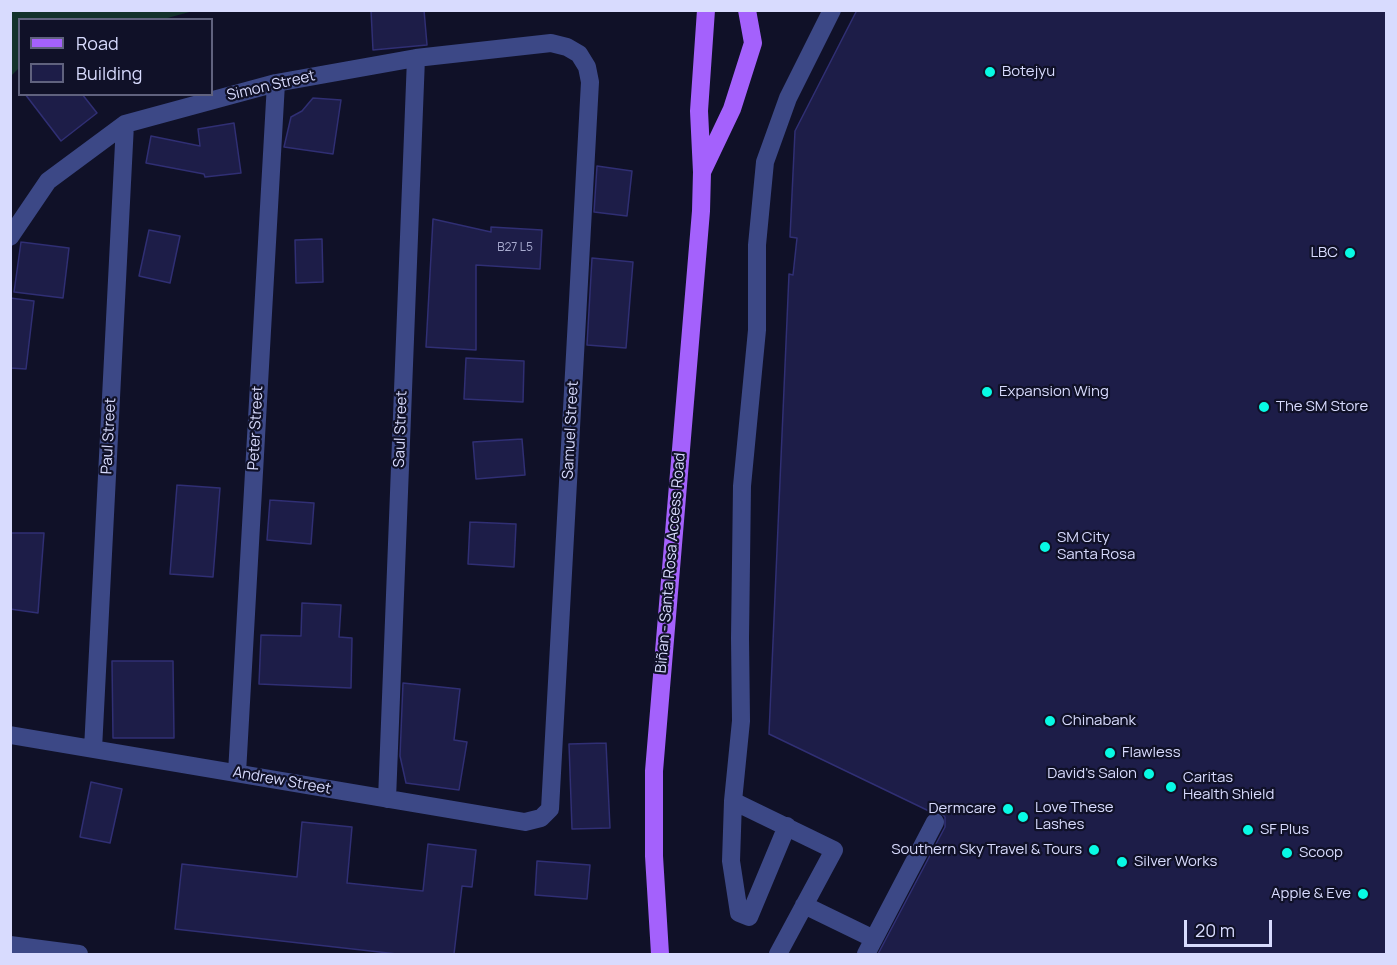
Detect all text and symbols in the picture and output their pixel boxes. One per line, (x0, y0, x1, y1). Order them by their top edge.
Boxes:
legend (18, 18, 213, 96)
text: Road (76, 31, 119, 55)
text: Building (76, 61, 142, 85)
place label: Botejyu (1002, 63, 1055, 81)
marker: Botejyu (983, 65, 997, 79)
street label: Simon Street (225, 67, 317, 105)
house number: B27 L5 (497, 241, 533, 255)
place label: LBC (1310, 244, 1338, 262)
marker: LBC (1343, 246, 1357, 260)
street label: Samuel Street (559, 380, 583, 480)
place label: Expansion Wing (999, 383, 1109, 401)
street label: Peter Street (245, 385, 267, 471)
marker: Expansion Wing (980, 385, 994, 399)
street label: Saul Street (391, 390, 411, 468)
street label: Paul Street (98, 397, 120, 475)
place label: The SM Store (1276, 398, 1368, 416)
marker: The SM Store (1257, 400, 1271, 414)
street label: Biñan - Santa Rosa Access Road (652, 452, 690, 674)
place label: SM City Santa Rosa (1057, 529, 1135, 564)
marker: SM City Santa Rosa (1038, 540, 1052, 554)
place label: Chinabank (1062, 712, 1136, 730)
marker: Chinabank (1043, 714, 1057, 728)
place label: Flawless (1122, 744, 1181, 762)
marker: Flawless (1103, 746, 1117, 760)
street label: Andrew Street (231, 763, 333, 799)
place label: David's Salon (1047, 765, 1137, 783)
marker: David's Salon (1142, 767, 1156, 781)
place label: Caritas Health Shield (1183, 769, 1274, 804)
marker: Caritas Health Shield (1164, 780, 1178, 794)
place label: Love These Lashes (1035, 799, 1114, 834)
place label: Dermcare (928, 800, 996, 818)
marker: Dermcare (1001, 802, 1015, 816)
marker: Love These Lashes (1016, 810, 1030, 824)
place label: SF Plus (1260, 821, 1309, 839)
marker: SF Plus (1241, 823, 1255, 837)
place label: Southern Sky Travel & Tours (891, 841, 1082, 859)
marker: Southern Sky Travel & Tours (1087, 843, 1101, 857)
place label: Scoop (1299, 844, 1343, 862)
marker: Scoop (1280, 846, 1294, 860)
place label: Silver Works (1134, 853, 1217, 871)
marker: Silver Works (1115, 855, 1129, 869)
place label: Apple & Eve (1271, 885, 1351, 903)
marker: Apple & Eve (1356, 887, 1370, 901)
scale bar (1187, 908, 1276, 946)
text: 20 m (1195, 918, 1235, 942)

